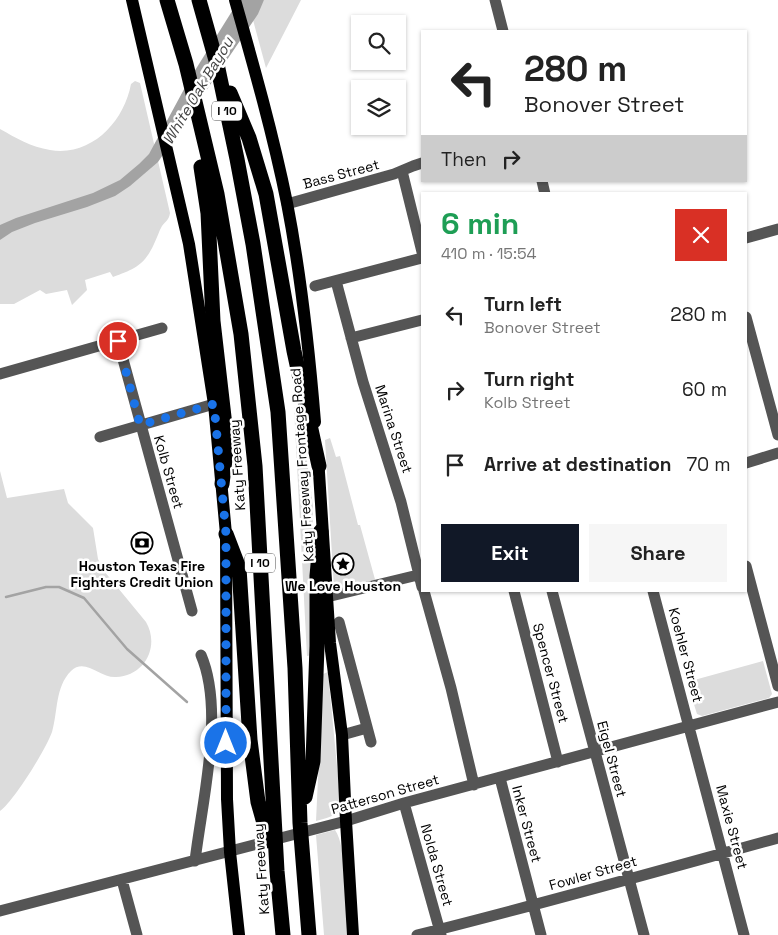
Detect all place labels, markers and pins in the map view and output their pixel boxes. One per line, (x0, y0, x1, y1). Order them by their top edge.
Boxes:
pin (97, 320, 139, 362)
bank icon: Houston Texas Fire Fighters Credit Union (130, 531, 154, 555)
place icon: We Love Houston (331, 552, 355, 576)
place label: Houston Texas Fire Fighters Credit Union (71, 557, 213, 591)
place label: We Love Houston (285, 577, 401, 595)

